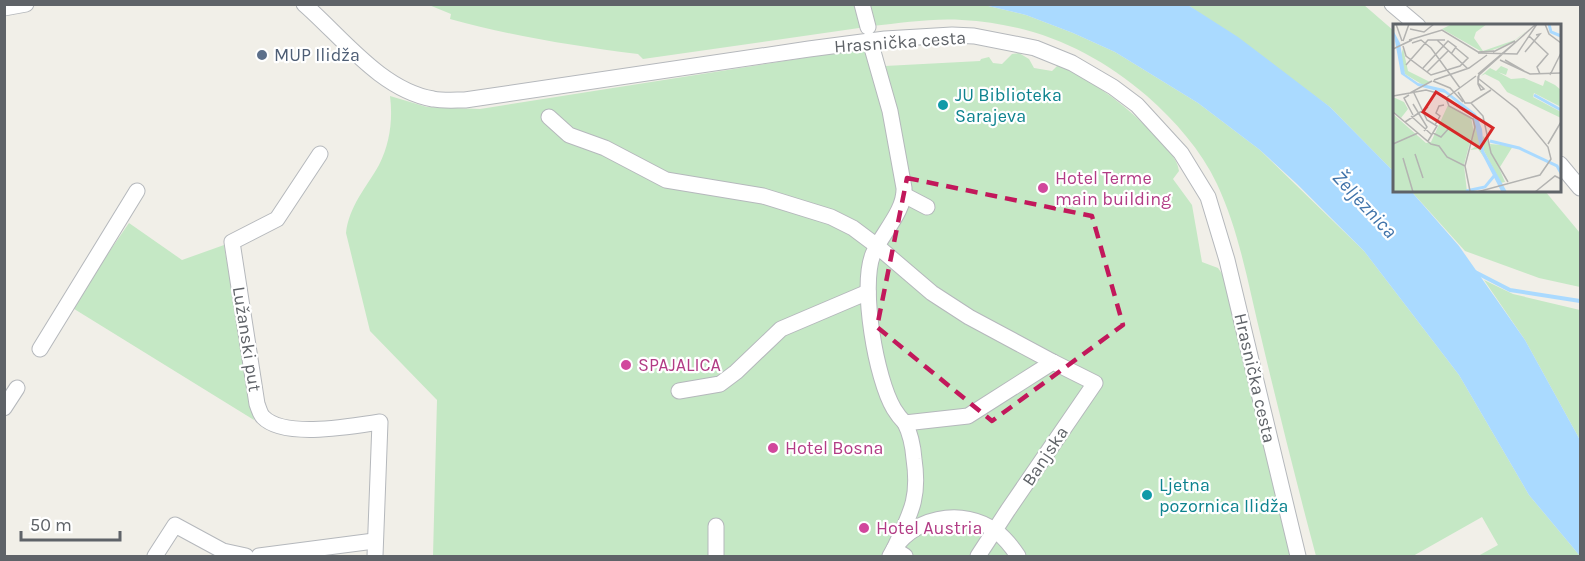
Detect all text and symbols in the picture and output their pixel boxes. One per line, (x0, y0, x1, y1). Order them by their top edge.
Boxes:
inset map (1393, 24, 1561, 192)
street label: Hrasnička cesta (833, 26, 967, 58)
place label: MUP Ilidža (274, 44, 360, 66)
marker: MUP Ilidža (255, 48, 269, 62)
place label: JU Biblioteka Sarajeva (955, 84, 1062, 127)
marker: JU Biblioteka Sarajeva (936, 98, 950, 112)
water label: Željeznica (1328, 165, 1402, 243)
place label: Hotel Terme main building (1055, 167, 1171, 210)
marker: Hotel Terme main building (1036, 181, 1050, 195)
street label: Lužanski put (228, 285, 266, 393)
street label: Hrasnička cesta (1229, 311, 1281, 445)
place label: SPAJALICA (638, 354, 721, 376)
marker: SPAJALICA (619, 358, 633, 372)
street label: Banjska (1017, 422, 1073, 490)
place label: Hotel Bosna (785, 437, 883, 459)
marker: Hotel Bosna (766, 441, 780, 455)
place label: Ljetna pozornica Ilidža (1159, 474, 1289, 517)
marker: Ljetna pozornica Ilidža (1140, 488, 1154, 502)
scale bar (21, 504, 120, 542)
text: 50 m (30, 514, 72, 536)
place label: Hotel Austria (876, 517, 982, 539)
marker: Hotel Austria (857, 521, 871, 535)

